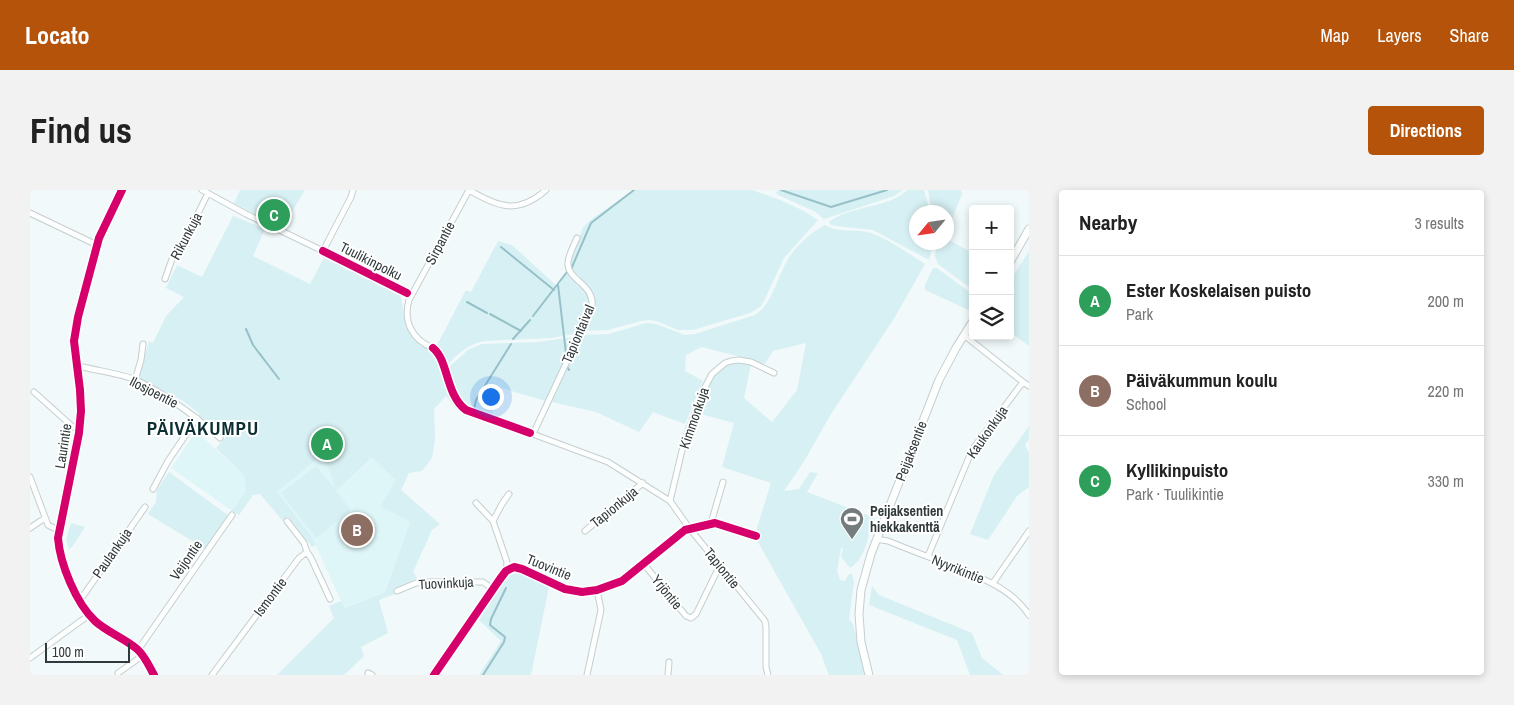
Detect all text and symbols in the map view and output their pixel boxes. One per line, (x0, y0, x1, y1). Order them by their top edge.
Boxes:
text: Locato (25, 19, 90, 51)
text: Map (1321, 23, 1349, 48)
text: Layers (1377, 23, 1422, 48)
text: Share (1450, 23, 1489, 48)
button: Directions (1368, 106, 1484, 155)
text: Find us (30, 107, 132, 154)
pin: C (258, 196, 290, 234)
north arrow (909, 205, 954, 250)
map controls (969, 205, 1014, 340)
button: + (969, 205, 1014, 250)
text: Nearby (1079, 208, 1137, 237)
street label: Rikunkuja (166, 209, 206, 263)
text: 3 results (1414, 212, 1464, 234)
street label: Sirpantie (421, 218, 459, 268)
street label: Tuulikinpolku (337, 238, 405, 284)
button: − (969, 250, 1014, 295)
text: Ester Koskelaisen puisto (1126, 277, 1311, 303)
text: A (1090, 290, 1100, 312)
text: 200 m (1428, 290, 1464, 312)
button: layers (969, 295, 1014, 340)
street label: Tapiontaival (558, 302, 598, 366)
text: Park (1126, 303, 1153, 325)
text: Päiväkummun koulu (1126, 367, 1278, 393)
street label: Ilosjoentie (127, 372, 181, 412)
text: B (1090, 380, 1100, 402)
text: 220 m (1428, 380, 1464, 402)
your location (478, 384, 504, 410)
street label: Kimmonkuja (675, 384, 713, 451)
text: School (1126, 393, 1166, 415)
street label: Kaukonkuja (962, 402, 1012, 462)
district label: PÄIVÄKUMPU (147, 415, 259, 441)
street label: Peijaksentie (891, 418, 931, 484)
street label: Laurintie (51, 422, 75, 470)
pin: A (311, 425, 343, 463)
text: Kyllikinpuisto (1126, 457, 1228, 483)
text: C (1090, 470, 1100, 492)
text: 330 m (1428, 470, 1464, 492)
street label: Tapionkuja (587, 482, 642, 532)
text: Park · Tuulikintie (1126, 483, 1224, 505)
place label: Peijaksentien hiekkakenttä (870, 502, 943, 536)
sports icon: Peijaksentien hiekkakenttä (839, 506, 865, 540)
pin: B (341, 511, 373, 549)
street label: Paulankuja (88, 524, 136, 581)
street label: Veijontie (166, 537, 206, 583)
street label: Tapiontie (700, 544, 744, 592)
street label: Tuovintie (524, 550, 574, 584)
street label: Nyyrikintie (929, 550, 987, 588)
street label: Yrjöntie (648, 571, 686, 613)
street label: Tuovinkuja (418, 573, 475, 593)
street label: Ismontie (250, 574, 290, 620)
scale bar (45, 640, 130, 663)
text: 100 m (52, 643, 84, 661)

